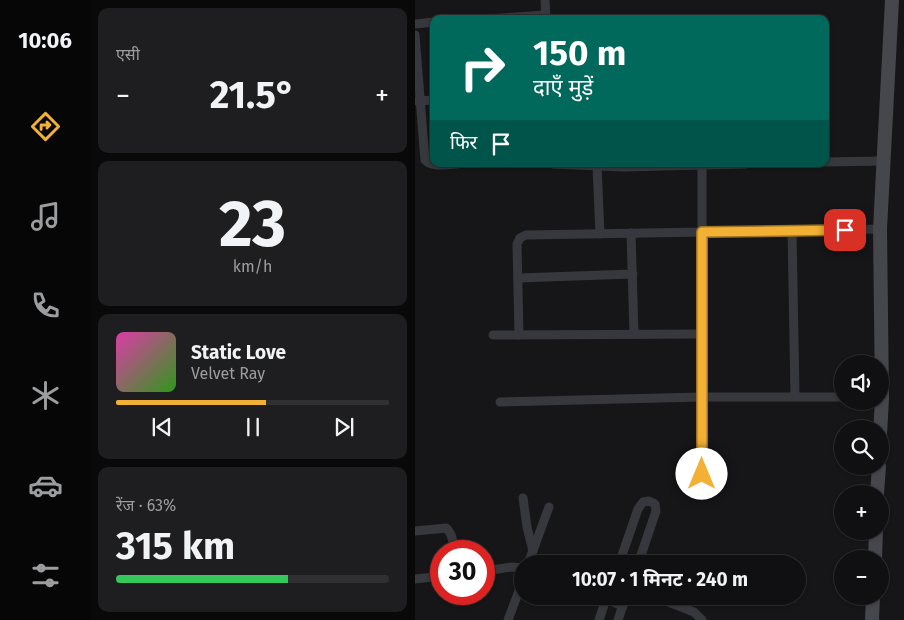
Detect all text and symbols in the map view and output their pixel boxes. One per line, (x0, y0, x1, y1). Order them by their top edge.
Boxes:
text: 10:06 (18, 27, 72, 54)
text: 150 m (533, 32, 626, 74)
icon: right (450, 35, 515, 100)
text: एसी (116, 45, 140, 64)
text: 21.5° (210, 72, 295, 118)
text: दाएँ मुड़ें (533, 74, 593, 101)
text: − (116, 79, 130, 112)
text: + (375, 79, 389, 112)
icon: directions (28, 109, 63, 144)
icon: arrive (487, 130, 515, 158)
text: फिर (450, 131, 477, 154)
text: 23 (219, 185, 286, 263)
icon: music (28, 199, 63, 234)
pin (824, 209, 866, 251)
icon: arrive (831, 216, 859, 244)
text: km/h (233, 257, 272, 276)
icon: phone (28, 288, 63, 323)
text: Static Love (191, 341, 286, 364)
map controls (834, 355, 889, 605)
button: sound (834, 355, 889, 410)
text: Velvet Ray (191, 364, 265, 383)
icon: climate (28, 378, 63, 413)
icon: previous (148, 413, 176, 441)
icon: pause (239, 413, 267, 441)
icon: next (330, 413, 358, 441)
button: search (834, 420, 889, 475)
position arrow (675, 447, 727, 499)
icon: car (28, 468, 63, 503)
button: + (834, 485, 889, 540)
text: रेंज · 63% (116, 496, 176, 515)
text: 315 km (116, 523, 235, 569)
speed limit sign: 30 (430, 540, 495, 605)
button: − (834, 550, 889, 605)
icon: filters (28, 558, 63, 593)
text: 10:07 · 1 मिनट · 240 m (572, 568, 748, 591)

